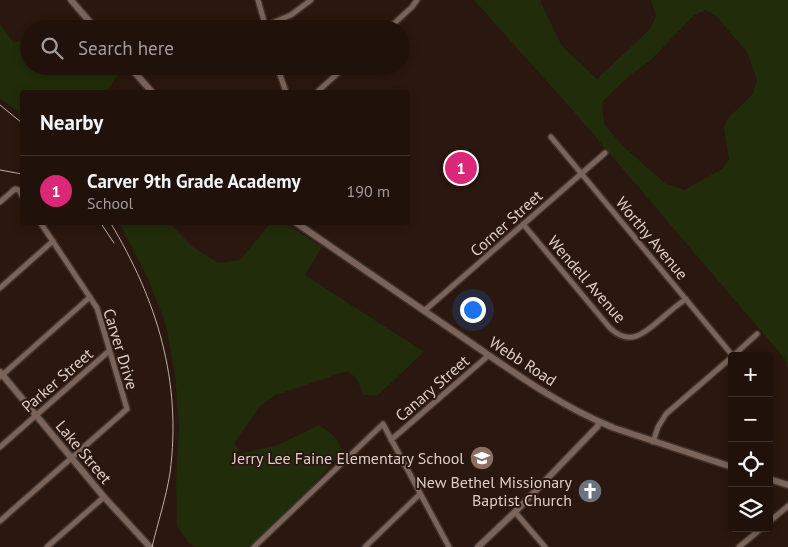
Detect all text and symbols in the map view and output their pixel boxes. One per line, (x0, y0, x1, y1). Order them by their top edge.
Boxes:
search box (20, 20, 410, 75)
icon: search (38, 34, 66, 62)
text: Search here (78, 36, 174, 60)
text: Nearby (40, 109, 103, 136)
pin: 1 (445, 149, 477, 187)
text: Carver 9th Grade Academy (87, 169, 301, 193)
text: 1 (51, 181, 61, 201)
text: 190 m (347, 181, 390, 201)
street label: Corner Street (466, 185, 547, 261)
text: School (87, 193, 133, 213)
street label: Worthy Avenue (612, 193, 692, 283)
street label: Wendell Avenue (544, 231, 630, 327)
your location (460, 297, 486, 323)
street label: Carver Drive (99, 306, 143, 392)
street label: Webb Road (486, 332, 560, 390)
street label: Parker Street (17, 343, 97, 416)
street label: Canary Street (391, 350, 473, 425)
map controls (728, 352, 773, 532)
button: + (728, 352, 773, 397)
button: − (728, 397, 773, 442)
street label: Lake Street (52, 416, 117, 488)
button: locate (728, 442, 773, 487)
school or university icon: Jerry Lee Faine Elementary School (469, 445, 495, 471)
place label: Jerry Lee Faine Elementary School (231, 448, 464, 468)
place label: New Bethel Missionary Baptist Church (416, 472, 573, 510)
church icon: New Bethel Missionary Baptist Church (577, 478, 603, 504)
button: layers (728, 487, 773, 532)

